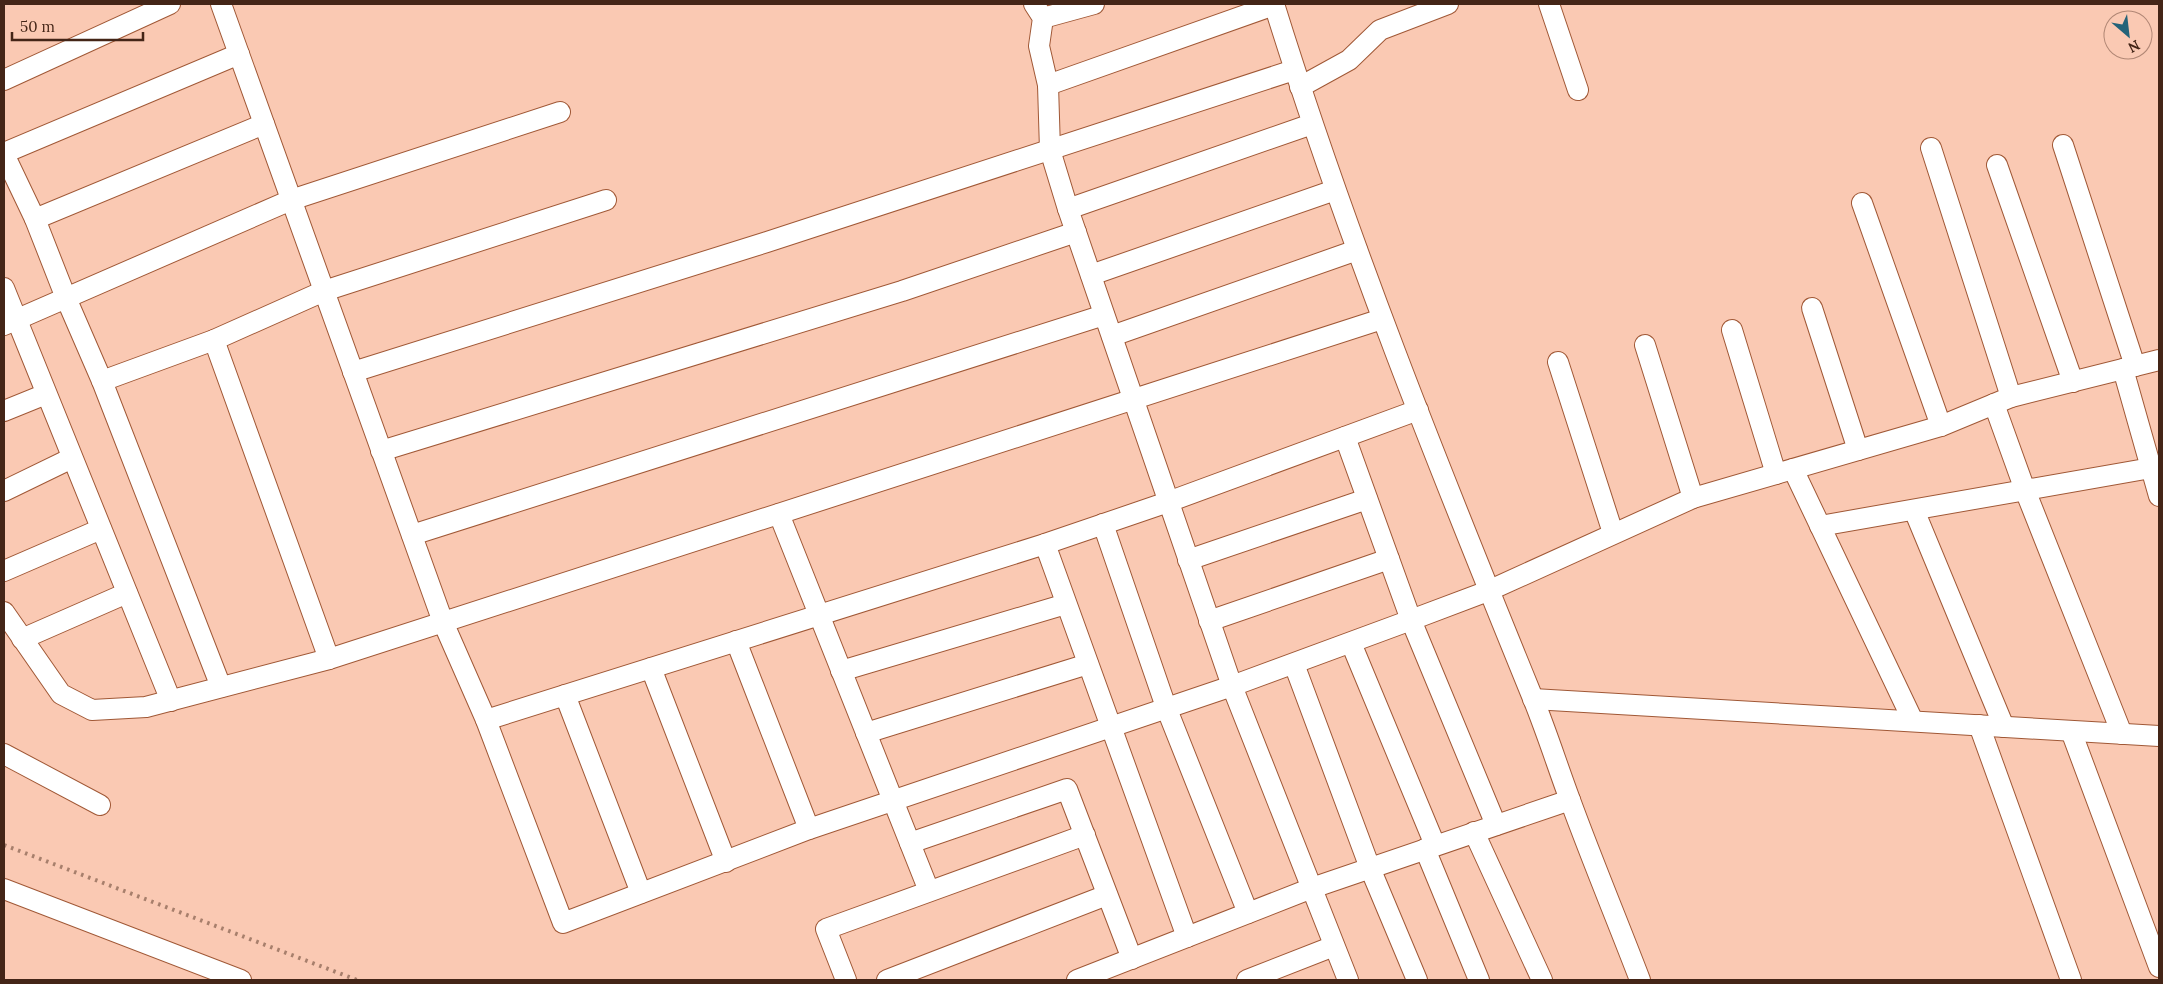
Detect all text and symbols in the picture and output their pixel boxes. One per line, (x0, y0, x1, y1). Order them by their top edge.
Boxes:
scale bar (12, 10, 144, 42)
north arrow (2103, 10, 2153, 60)
text: 50 m (20, 17, 55, 36)
text: N (2125, 36, 2143, 57)

